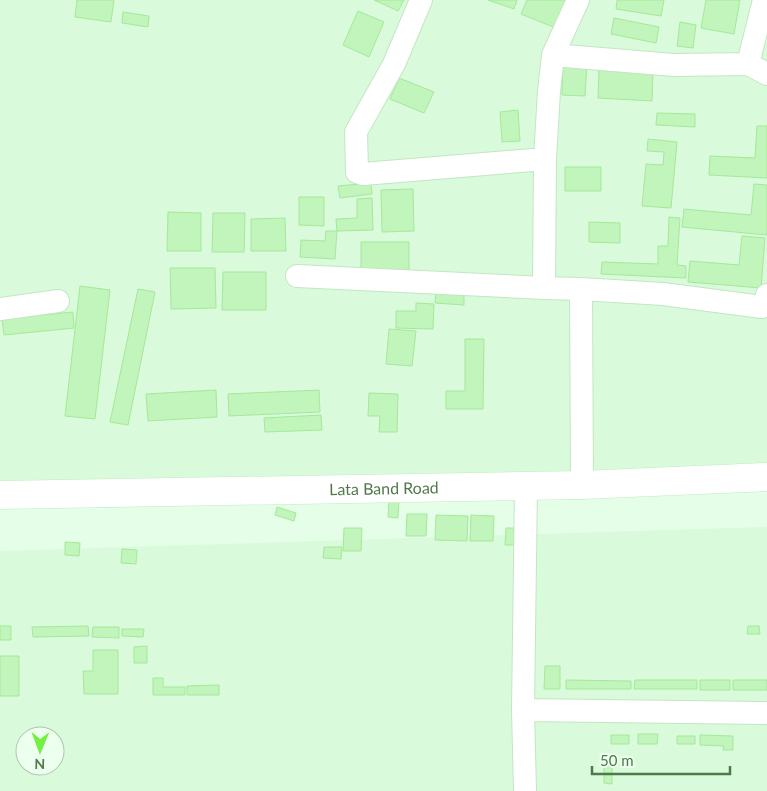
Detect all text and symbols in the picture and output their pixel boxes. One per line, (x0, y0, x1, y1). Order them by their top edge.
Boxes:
street label: Lata Band Road (329, 477, 439, 498)
north arrow (15, 726, 65, 776)
scale bar (592, 744, 730, 776)
text: 50 m (600, 751, 634, 769)
text: N (34, 756, 45, 773)

